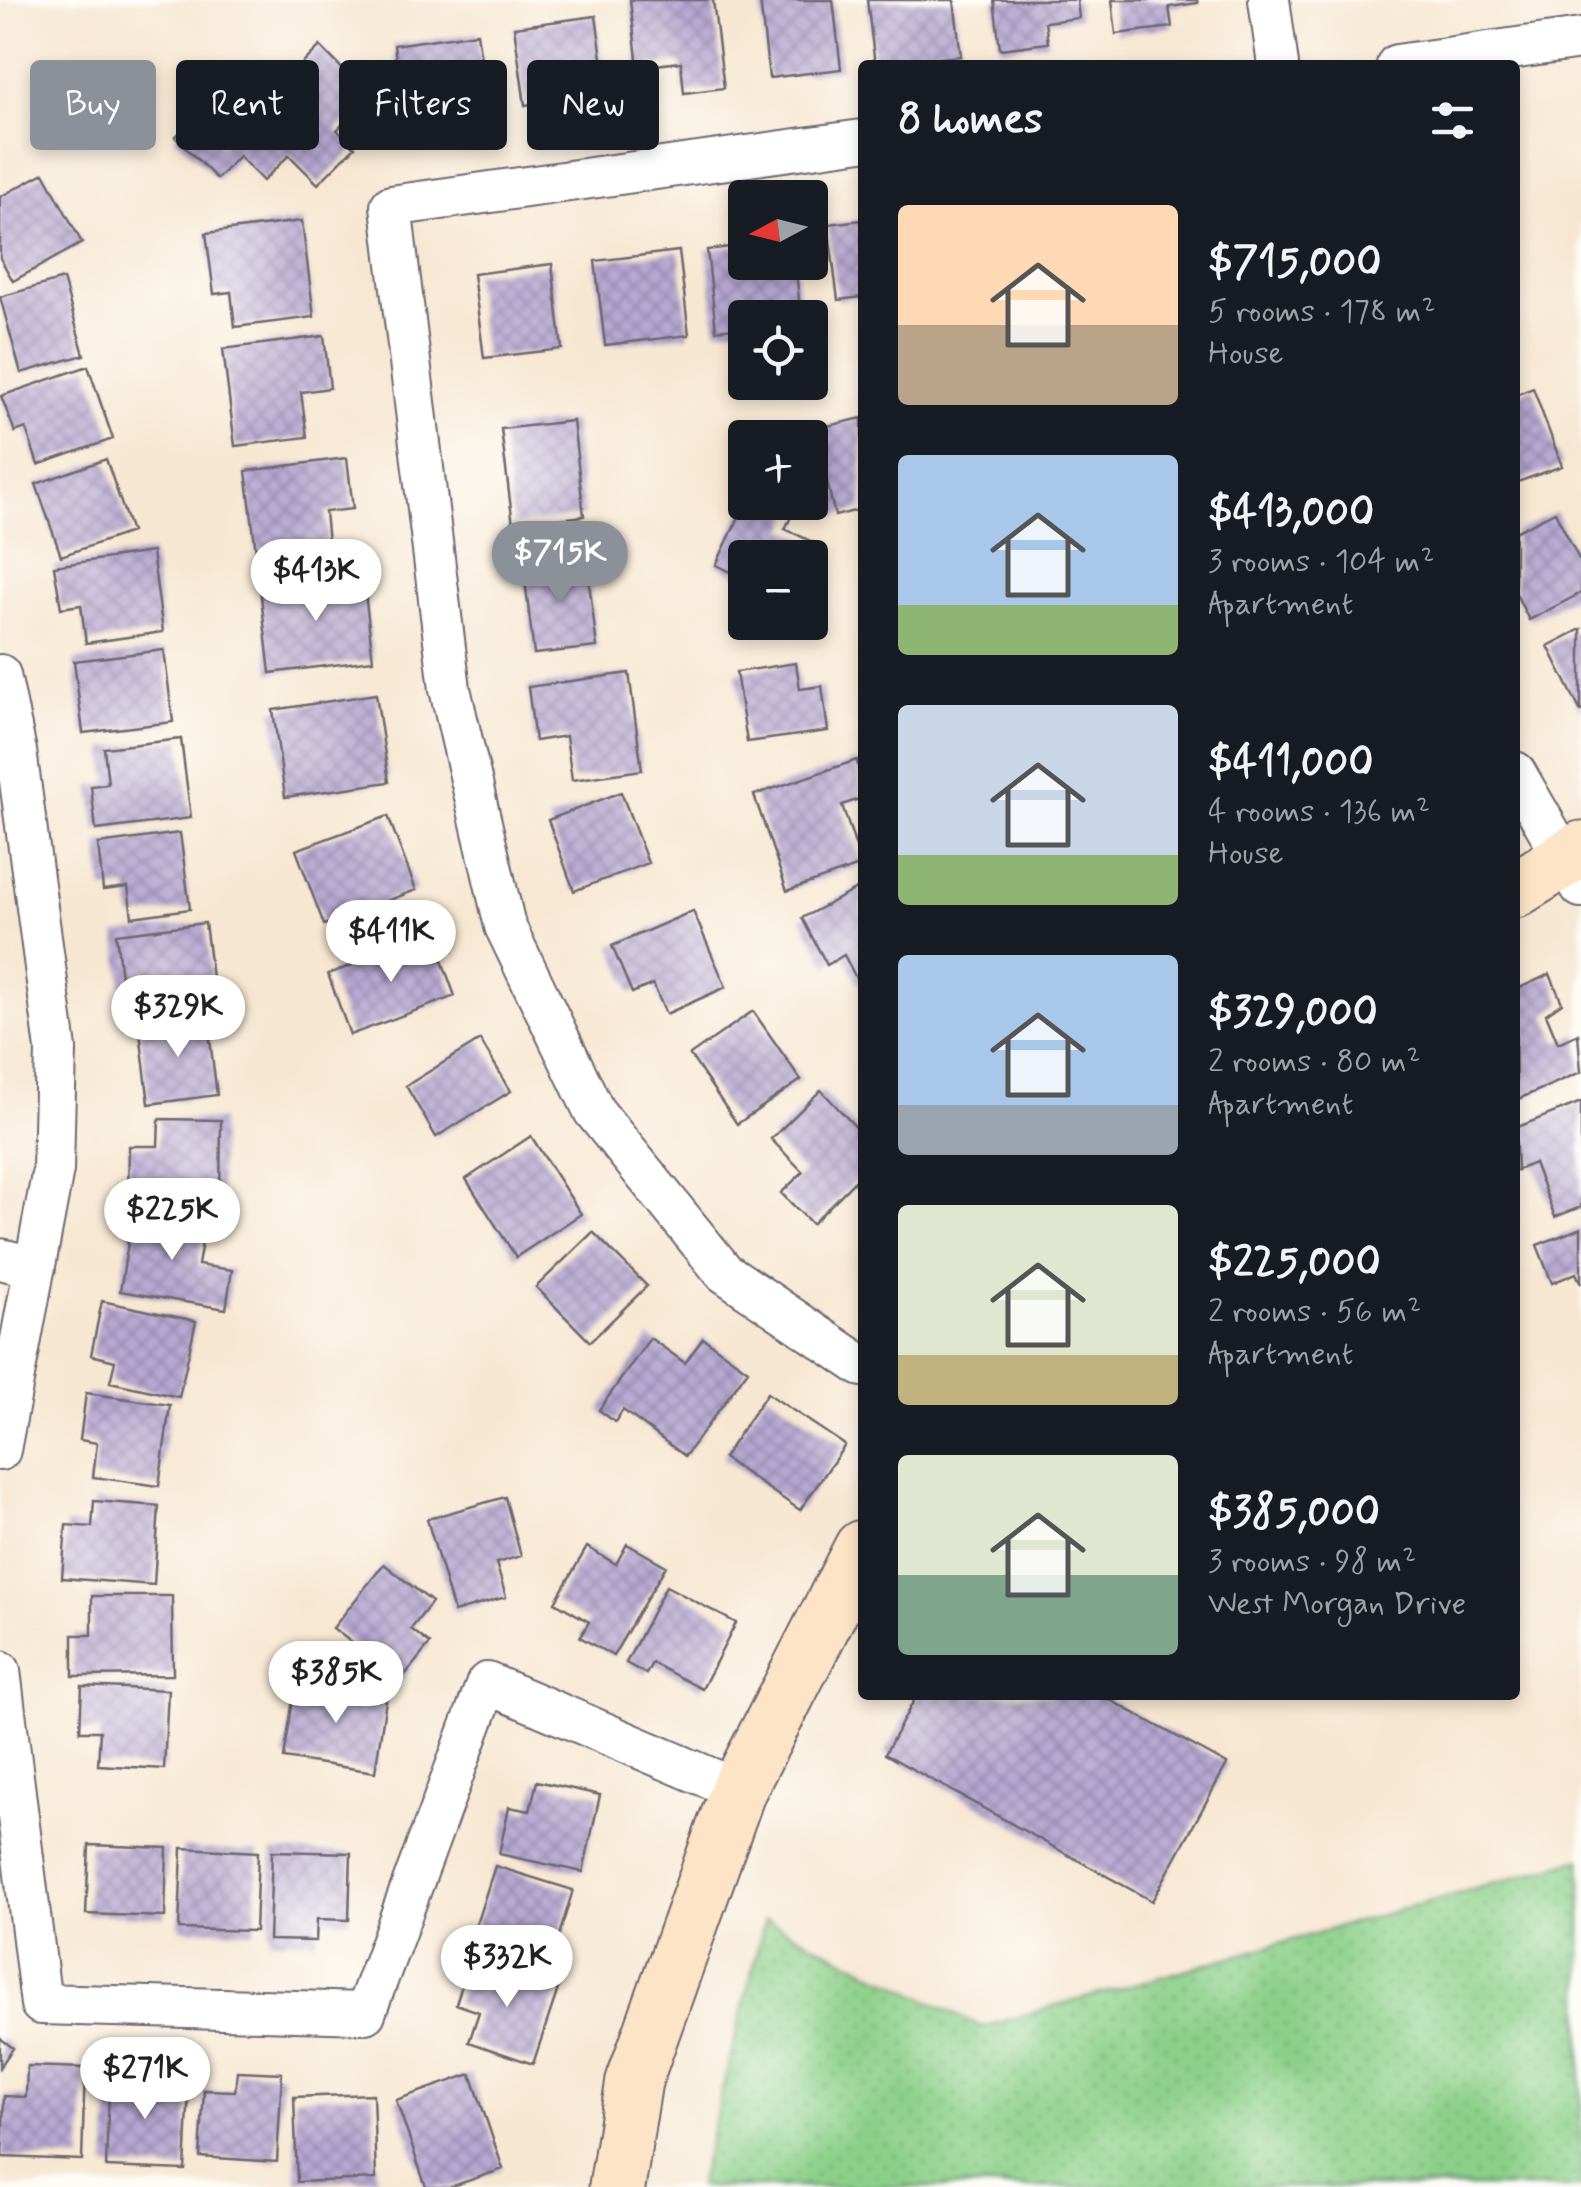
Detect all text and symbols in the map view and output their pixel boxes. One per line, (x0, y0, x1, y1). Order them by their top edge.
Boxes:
chip: Buy (30, 60, 156, 150)
chip: Rent (176, 60, 319, 150)
chip: Filters (339, 60, 507, 150)
chip: New (527, 60, 659, 150)
text: 8 homes (898, 93, 1043, 148)
icon: filters (1425, 93, 1480, 148)
north arrow (728, 180, 828, 280)
map controls (728, 180, 828, 640)
text: $715,000 (1208, 236, 1381, 291)
icon: home (978, 245, 1098, 365)
text: 5 rooms · 178 m² (1208, 291, 1435, 333)
button: locate (728, 300, 828, 400)
text: House (1208, 333, 1284, 375)
button: + (728, 420, 828, 520)
text: $413,000 (1208, 486, 1374, 541)
icon: home (978, 495, 1098, 615)
pin: $715K (490, 521, 630, 606)
text: $715K (514, 532, 606, 574)
pin: $413K (246, 539, 386, 624)
button: − (728, 540, 828, 640)
text: 3 rooms · 104 m² (1208, 541, 1434, 583)
text: $413K (273, 550, 359, 592)
text: Apartment (1208, 583, 1353, 625)
text: $411,000 (1208, 736, 1373, 791)
icon: home (978, 745, 1098, 865)
text: 4 rooms · 136 m² (1208, 791, 1430, 833)
text: House (1208, 833, 1284, 875)
pin: $411K (321, 900, 461, 985)
text: $411K (348, 911, 434, 953)
pin: $329K (108, 975, 248, 1060)
text: $329K (133, 986, 223, 1028)
text: $329,000 (1208, 986, 1378, 1041)
icon: home (978, 995, 1098, 1115)
text: 2 rooms · 80 m² (1208, 1041, 1421, 1083)
text: Apartment (1208, 1083, 1353, 1125)
pin: $225K (102, 1178, 242, 1263)
text: $225K (126, 1189, 218, 1231)
text: $225,000 (1208, 1236, 1381, 1291)
icon: home (978, 1245, 1098, 1365)
text: 2 rooms · 56 m² (1208, 1291, 1421, 1333)
text: Apartment (1208, 1333, 1353, 1375)
text: $385,000 (1208, 1486, 1380, 1541)
icon: home (978, 1495, 1098, 1615)
text: 3 rooms · 98 m² (1208, 1541, 1416, 1583)
text: West Morgan Drive (1208, 1583, 1466, 1625)
pin: $385K (266, 1641, 406, 1726)
text: $385K (290, 1652, 382, 1694)
pin: $332K (437, 1925, 577, 2010)
text: $332K (463, 1936, 551, 1978)
pin: $271K (75, 2037, 215, 2122)
text: $271K (102, 2048, 188, 2090)

